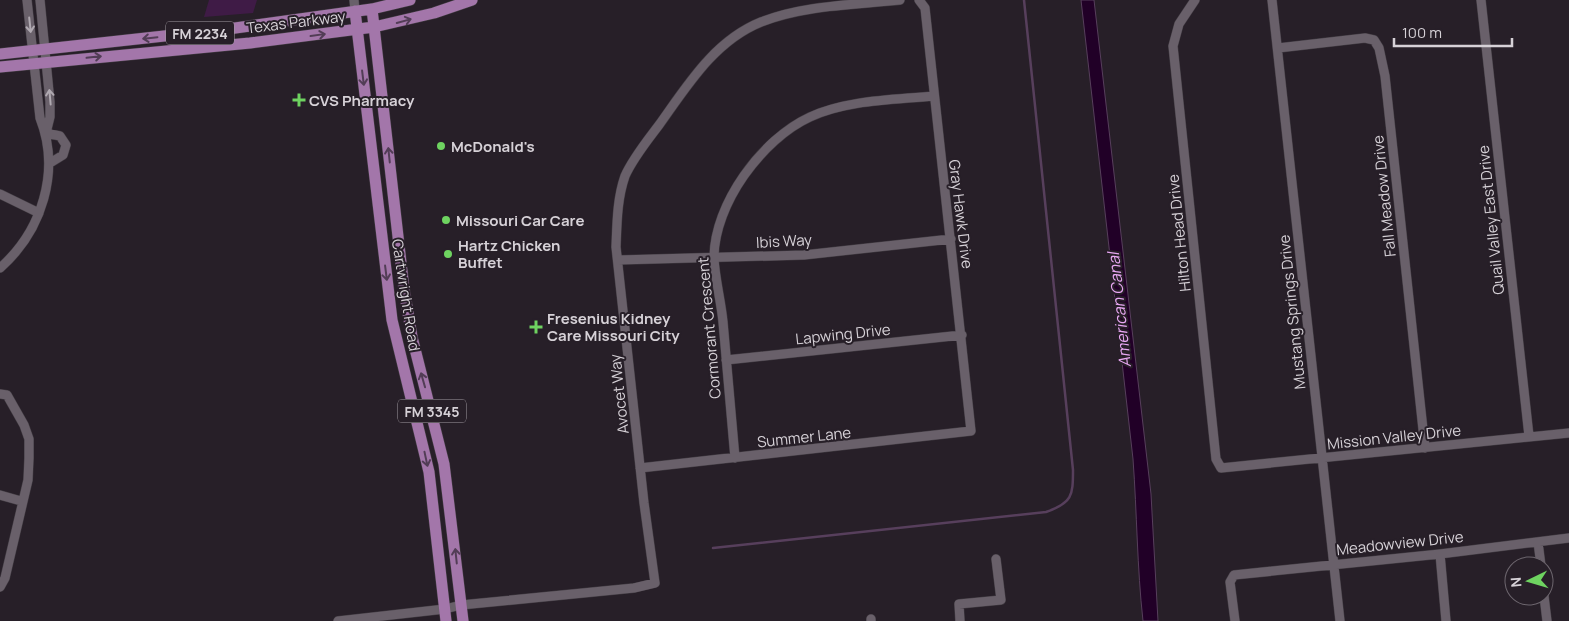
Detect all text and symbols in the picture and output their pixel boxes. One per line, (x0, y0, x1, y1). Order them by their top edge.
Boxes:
street label: Texas Parkway (245, 5, 347, 39)
scale bar (1394, 15, 1512, 47)
one-way arrow (396, 16, 412, 25)
one-way arrow (25, 17, 35, 33)
road number: FM 2234 (166, 22, 234, 44)
text: 100 m (1402, 22, 1442, 43)
one-way arrow (310, 30, 326, 40)
one-way arrow (143, 33, 159, 43)
one-way arrow (86, 52, 102, 62)
one-way arrow (358, 70, 368, 86)
one-way arrow (45, 90, 54, 106)
place label: CVS Pharmacy (309, 90, 415, 111)
marker: CVS Pharmacy (293, 94, 305, 106)
street label: Fall Meadow Drive (1367, 134, 1401, 258)
place label: McDonald's (451, 136, 535, 157)
marker: McDonald's (435, 140, 447, 152)
street label: Quail Valley East Drive (1473, 144, 1509, 296)
one-way arrow (384, 147, 394, 163)
street label: Gray Hawk Drive (944, 158, 978, 270)
street label: Hilton Head Drive (1162, 173, 1196, 293)
place label: Missouri Car Care (456, 210, 584, 231)
marker: Missouri Car Care (440, 214, 452, 226)
street label: Ibis Way (756, 229, 813, 253)
street label: Mustang Springs Drive (1273, 233, 1311, 390)
place label: Hartz Chicken Buffet (458, 235, 560, 273)
street label: Cartwright Road (387, 237, 425, 353)
marker: Hartz Chicken Buffet (442, 248, 454, 260)
water label: American Canal (1102, 249, 1136, 369)
street label: Cormorant Crescent (692, 256, 726, 400)
one-way arrow (381, 265, 391, 281)
place label: Fresenius Kidney Care Missouri City (547, 308, 680, 346)
street label: Lapwing Drive (794, 319, 892, 349)
marker: Fresenius Kidney Care Missouri City (529, 320, 543, 334)
street label: Avocet Way (604, 353, 634, 435)
one-way arrow (418, 372, 428, 388)
road number: FM 3345 (398, 400, 466, 422)
street label: Mission Valley Drive (1326, 420, 1462, 454)
street label: Summer Lane (756, 422, 852, 452)
one-way arrow (422, 451, 431, 467)
street label: Meadowview Drive (1335, 526, 1465, 560)
one-way arrow (451, 549, 461, 565)
north arrow (1504, 556, 1554, 606)
text: N (1506, 576, 1525, 588)

